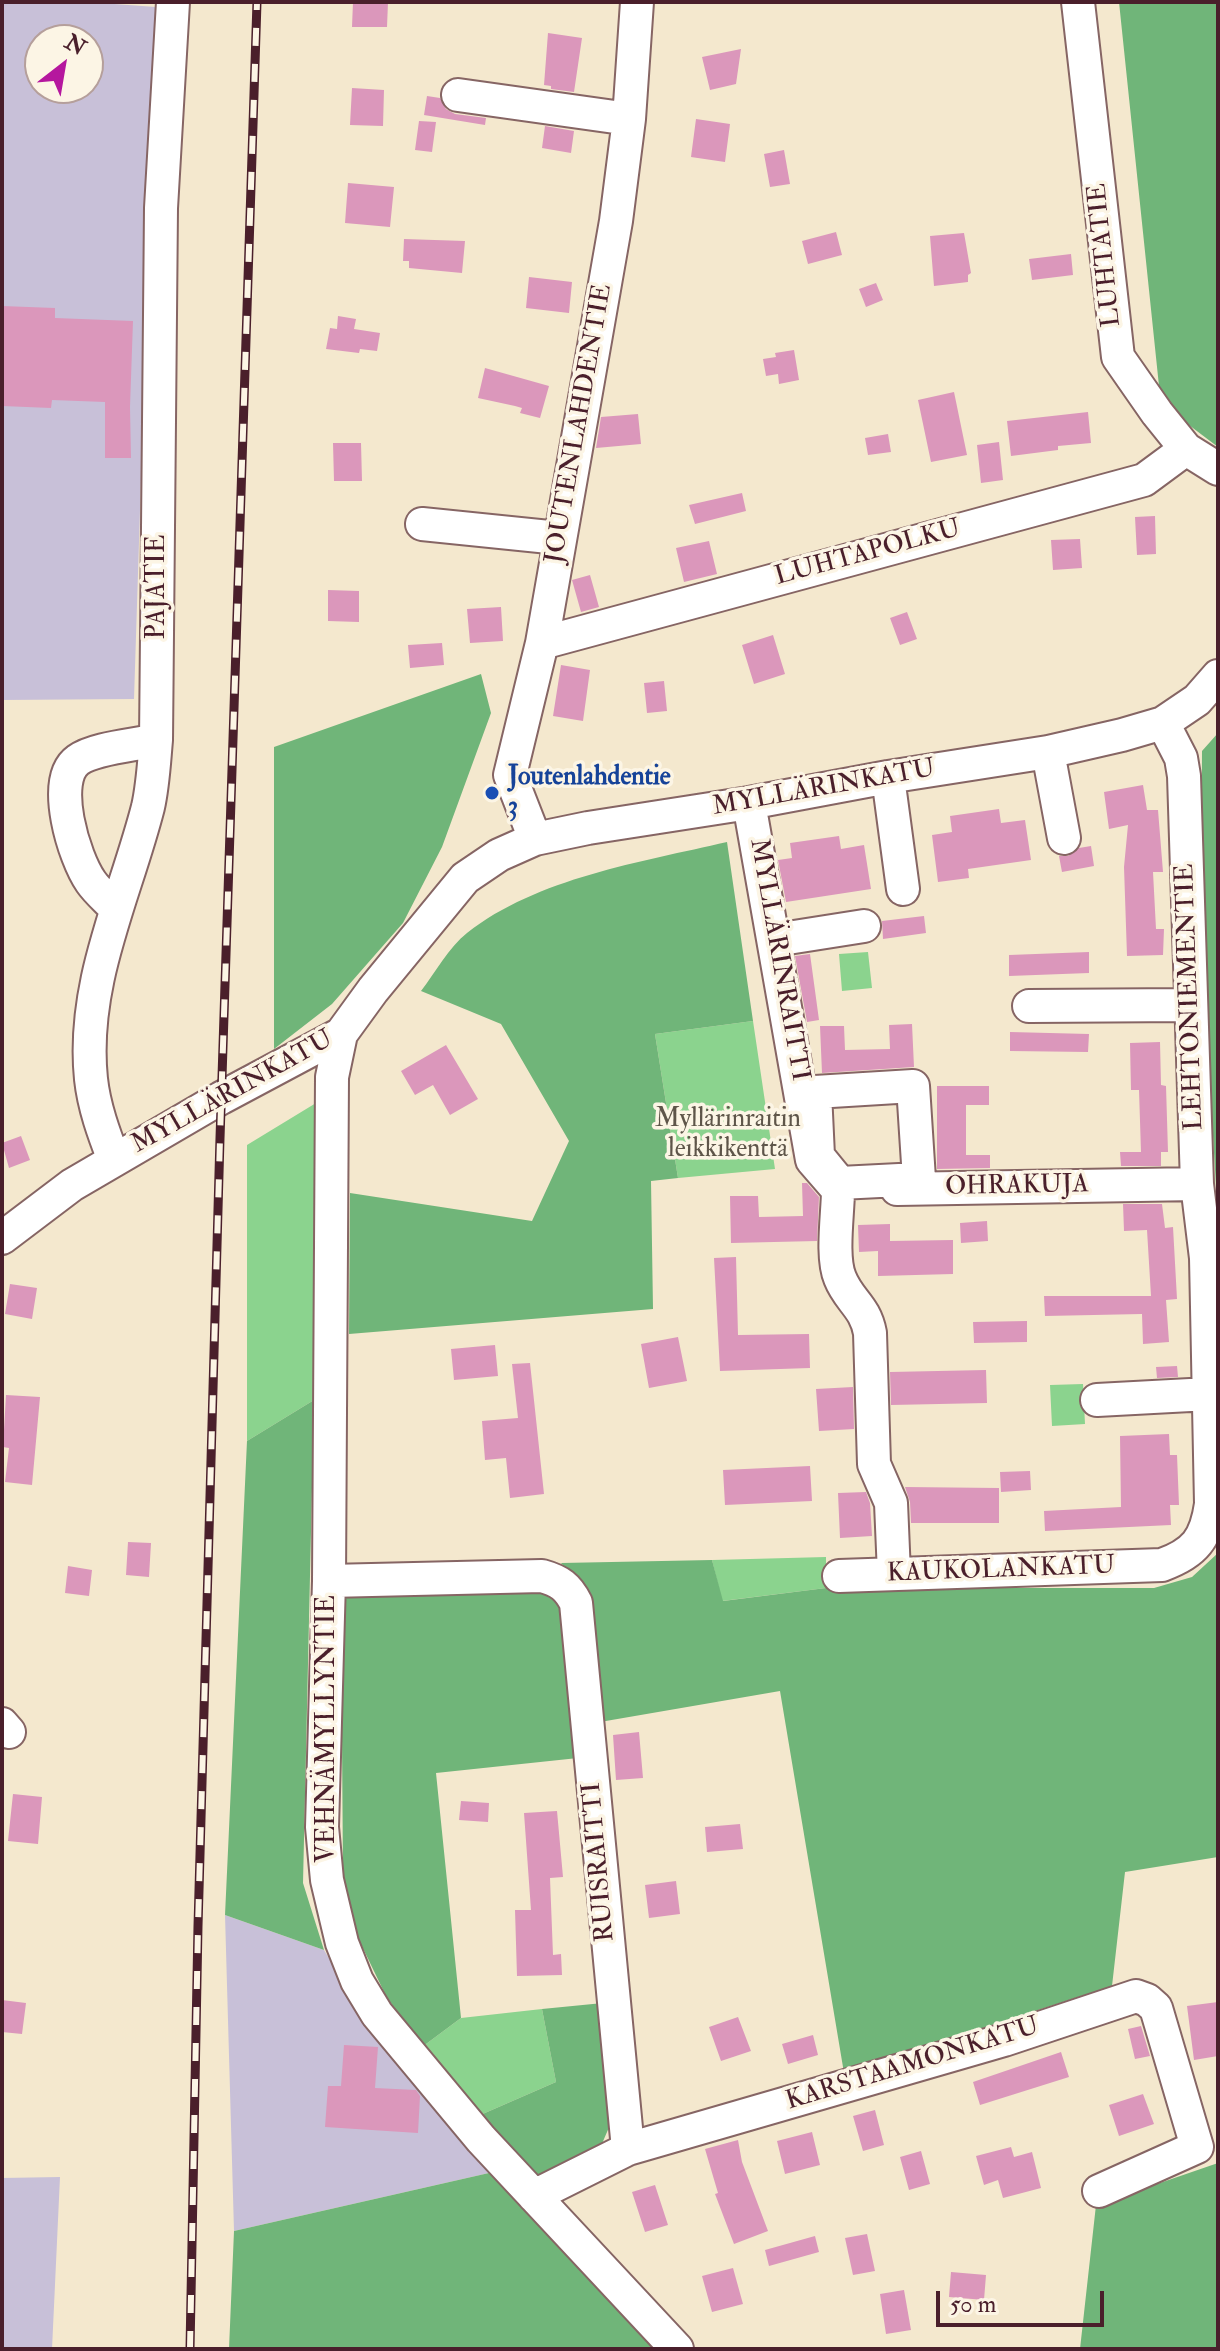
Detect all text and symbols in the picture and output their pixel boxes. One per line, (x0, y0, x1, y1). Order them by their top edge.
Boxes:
north arrow (24, 24, 104, 104)
text: N (60, 28, 91, 62)
street label: LUHTATIE (1083, 182, 1129, 328)
street label: JOUTENLAHDENTIE (540, 282, 620, 566)
street label: LUHTAPOLKU (772, 514, 964, 594)
street label: PAJATIE (142, 534, 174, 640)
street label: MYLLÄRINKATU (710, 754, 938, 824)
place label: Joutenlahdentie 3 (508, 762, 671, 824)
marker: Joutenlahdentie 3 (483, 784, 501, 802)
street label: MYLLÄRINRAITTI (741, 836, 815, 1084)
street label: LEHTONIEMENTIE (1171, 863, 1211, 1131)
street label: MYLLÄRINKATU (127, 1025, 339, 1161)
park label: Myllärinraitin leikkikenttä (655, 1104, 801, 1166)
street label: OHRAKUJA (945, 1170, 1089, 1204)
street label: KAUKOLANKATU (886, 1551, 1116, 1591)
street label: VEHNÄMYLLYNTIE (312, 1595, 344, 1863)
street label: RUISRAITTI (577, 1781, 623, 1943)
street label: KARSTAAMONKATU (783, 2012, 1043, 2118)
scale bar (940, 2275, 1108, 2325)
text: 50 m (950, 2289, 996, 2320)

